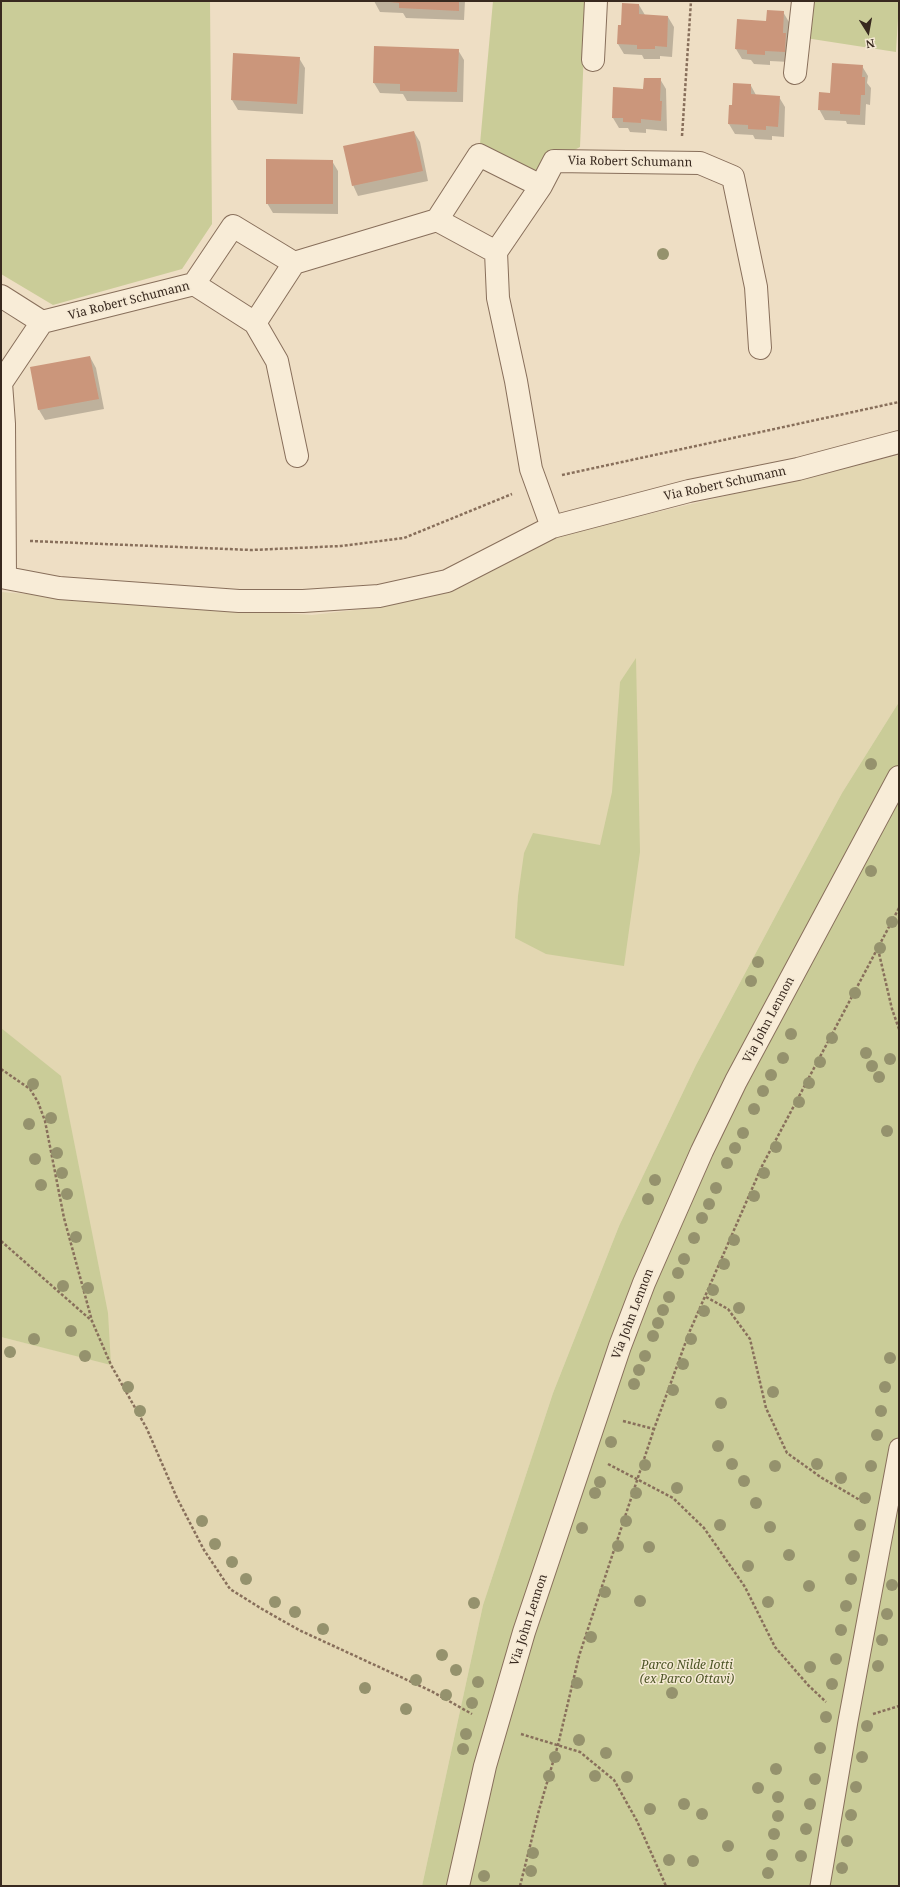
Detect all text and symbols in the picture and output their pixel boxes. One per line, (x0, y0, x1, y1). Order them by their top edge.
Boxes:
north arrow (848, 12, 888, 52)
text: N (865, 36, 876, 52)
street label: Via Robert Schumann (568, 154, 692, 170)
street label: Via Robert Schumann (67, 279, 191, 323)
street label: Via Robert Schumann (663, 464, 787, 504)
street label: Via John Lennon (740, 974, 798, 1066)
street label: Via John Lennon (609, 1267, 657, 1361)
street label: Via John Lennon (507, 1572, 551, 1668)
park label: Parco Nilde Iotti (ex Parco Ottavi) (640, 1659, 734, 1687)

